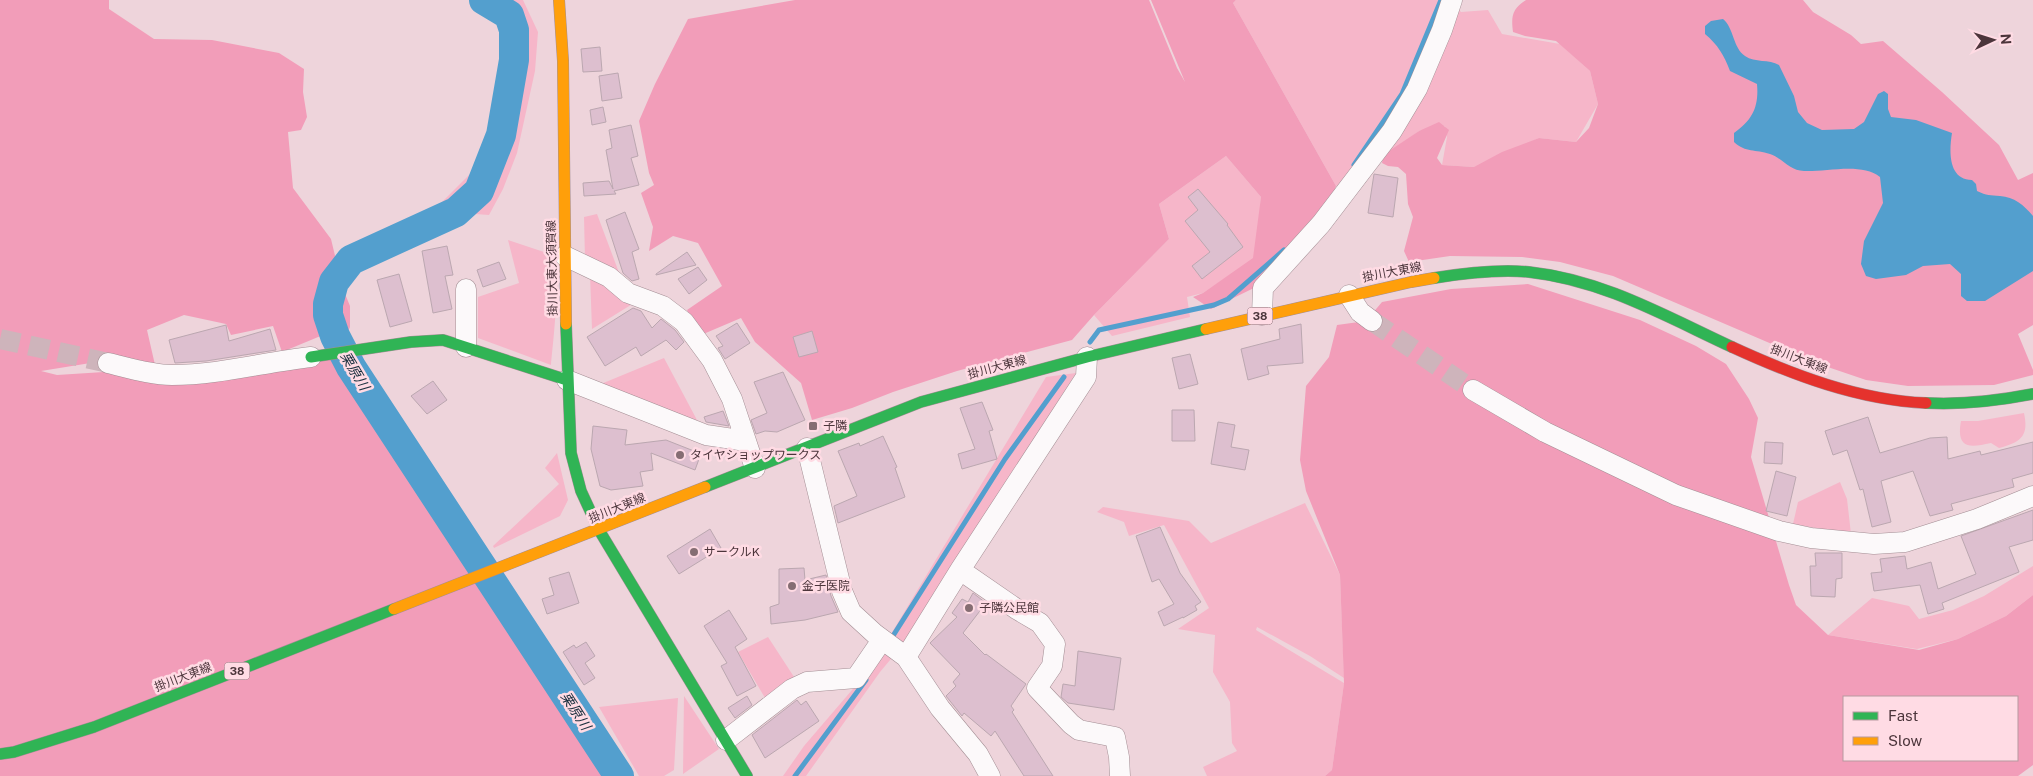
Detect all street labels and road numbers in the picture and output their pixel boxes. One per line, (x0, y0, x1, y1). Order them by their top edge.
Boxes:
street label: 掛川大東大須賀線 (544, 220, 560, 316)
street label: 掛川大東線 (1361, 259, 1423, 285)
road number: 38 (1248, 308, 1272, 324)
street label: 掛川大東線 (1768, 342, 1830, 376)
street label: 掛川大東線 (966, 352, 1028, 382)
street label: 掛川大東線 (587, 490, 647, 526)
street label: 掛川大東線 (152, 660, 214, 694)
road number: 38 (224, 662, 250, 679)

